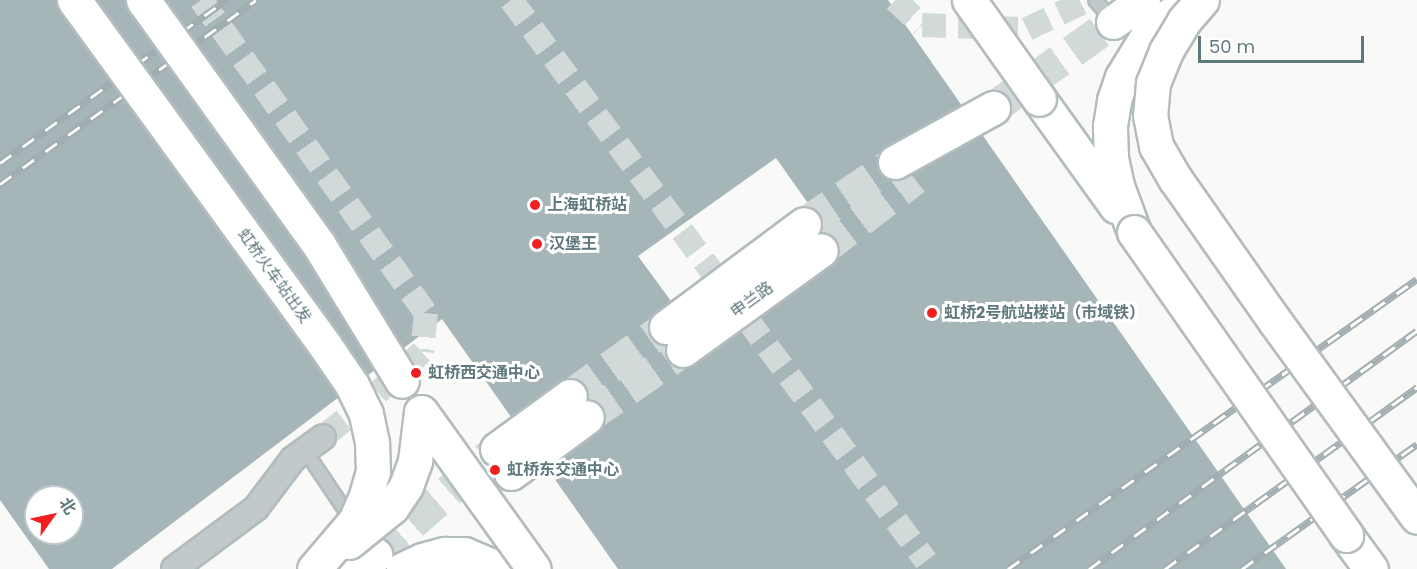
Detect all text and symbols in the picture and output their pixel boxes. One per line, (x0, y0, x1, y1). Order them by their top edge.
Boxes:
scale bar (1201, 24, 1368, 62)
text: 50 m (1209, 34, 1255, 59)
place label: 上海虹桥站 (547, 195, 627, 215)
marker: 上海虹桥站 (528, 198, 542, 212)
street label: 虹桥火车站出发 (233, 225, 315, 327)
place label: 汉堡王 (549, 234, 597, 254)
marker: 汉堡王 (530, 237, 544, 251)
street label: 申兰路 (727, 278, 777, 322)
place label: 虹桥2号航站楼站（市域铁） (944, 303, 1145, 323)
marker: 虹桥2号航站楼站（市域铁） (925, 306, 939, 320)
place label: 虹桥西交通中心 (428, 363, 540, 383)
marker: 虹桥西交通中心 (409, 366, 423, 380)
place label: 虹桥东交通中心 (507, 460, 619, 480)
marker: 虹桥东交通中心 (488, 463, 502, 477)
north arrow (24, 485, 84, 545)
text: 北 (54, 493, 82, 519)

